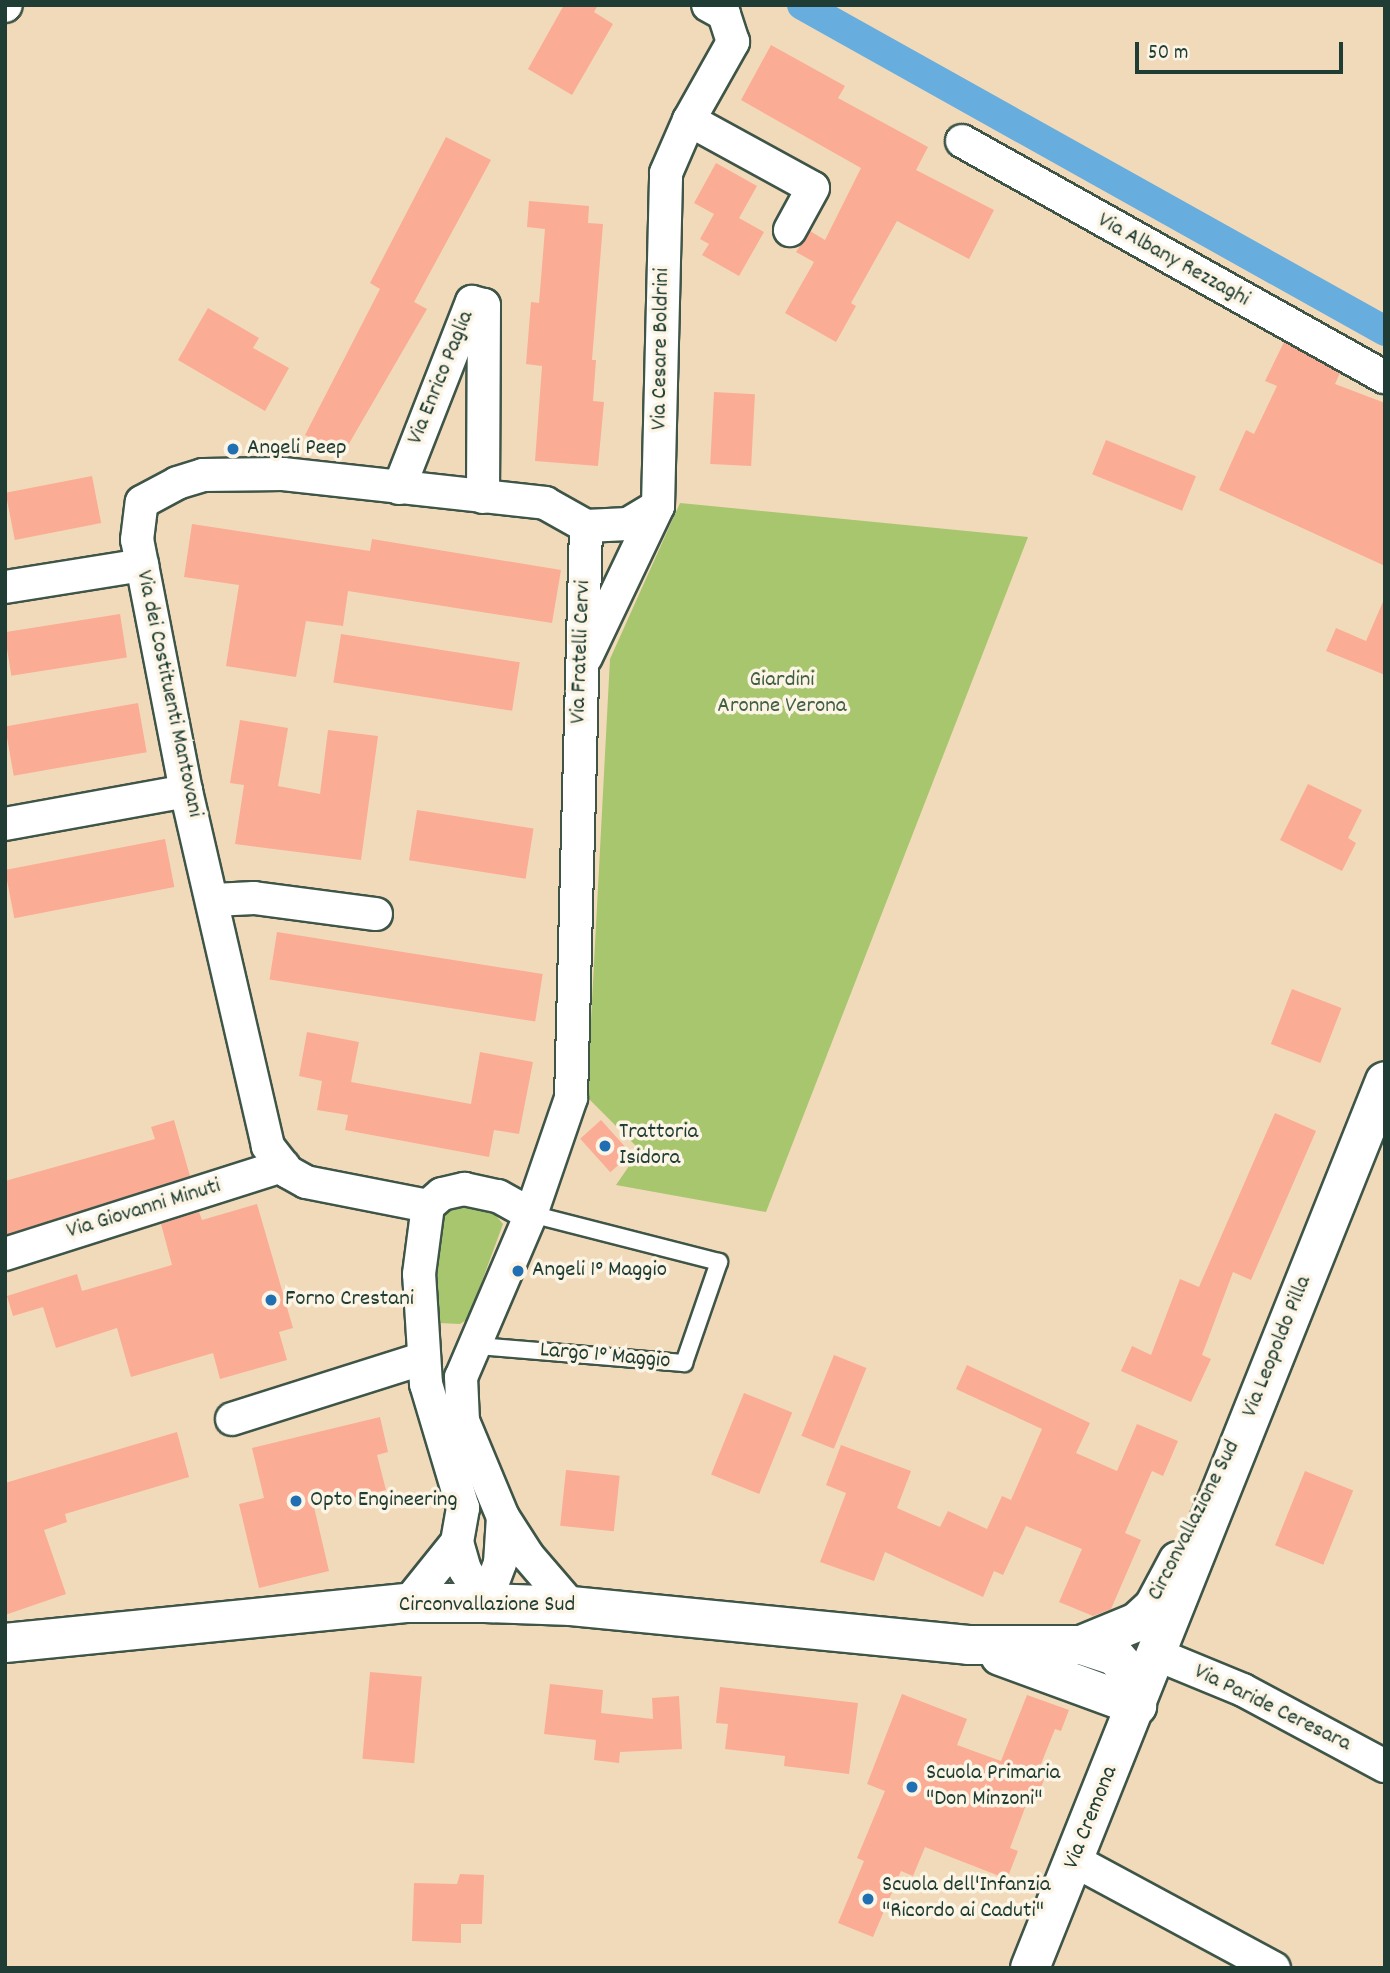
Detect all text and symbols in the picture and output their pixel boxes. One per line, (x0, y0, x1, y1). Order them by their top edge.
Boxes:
scale bar (1138, 28, 1346, 72)
text: 50 m (1148, 39, 1188, 69)
street label: Via Albany Rezzaghi (1092, 208, 1254, 314)
street label: Via Cesare Boldrini (647, 268, 677, 430)
street label: Via Enrico Paglia (403, 307, 481, 449)
place label: Angeli Peep (247, 435, 347, 463)
marker: Angeli Peep (225, 441, 241, 457)
street label: Via dei Costituenti Mantovani (128, 568, 208, 820)
street label: Via Fratelli Cervi (566, 580, 598, 724)
park label: Giardini Aronne Verona (717, 667, 847, 721)
place label: Trattoria Isidora (619, 1119, 698, 1173)
marker: Trattoria Isidora (597, 1138, 613, 1154)
street label: Via Giovanni Minuti (64, 1173, 224, 1247)
place label: Angeli 1° Maggio (532, 1257, 667, 1285)
marker: Angeli 1° Maggio (510, 1263, 526, 1279)
street label: Via Leopoldo Pilla (1237, 1272, 1319, 1422)
place label: Forno Crestani (285, 1286, 414, 1314)
marker: Forno Crestani (263, 1292, 279, 1308)
street label: Largo 1° Maggio (539, 1338, 671, 1376)
street label: Circonvallazione Sud (1143, 1436, 1247, 1606)
place label: Opto Engineering (310, 1487, 457, 1515)
marker: Opto Engineering (288, 1493, 304, 1509)
street label: Circonvallazione Sud (399, 1592, 575, 1620)
street label: Via Paride Ceresara (1189, 1659, 1355, 1759)
place label: Scuola Primaria "Don Minzoni" (926, 1760, 1060, 1814)
street label: Via Cremona (1059, 1762, 1125, 1874)
marker: Scuola Primaria "Don Minzoni" (904, 1779, 920, 1795)
place label: Scuola dell'Infanzia "Ricordo ai Caduti" (882, 1872, 1050, 1926)
marker: Scuola dell'Infanzia "Ricordo ai Caduti" (860, 1891, 876, 1907)

